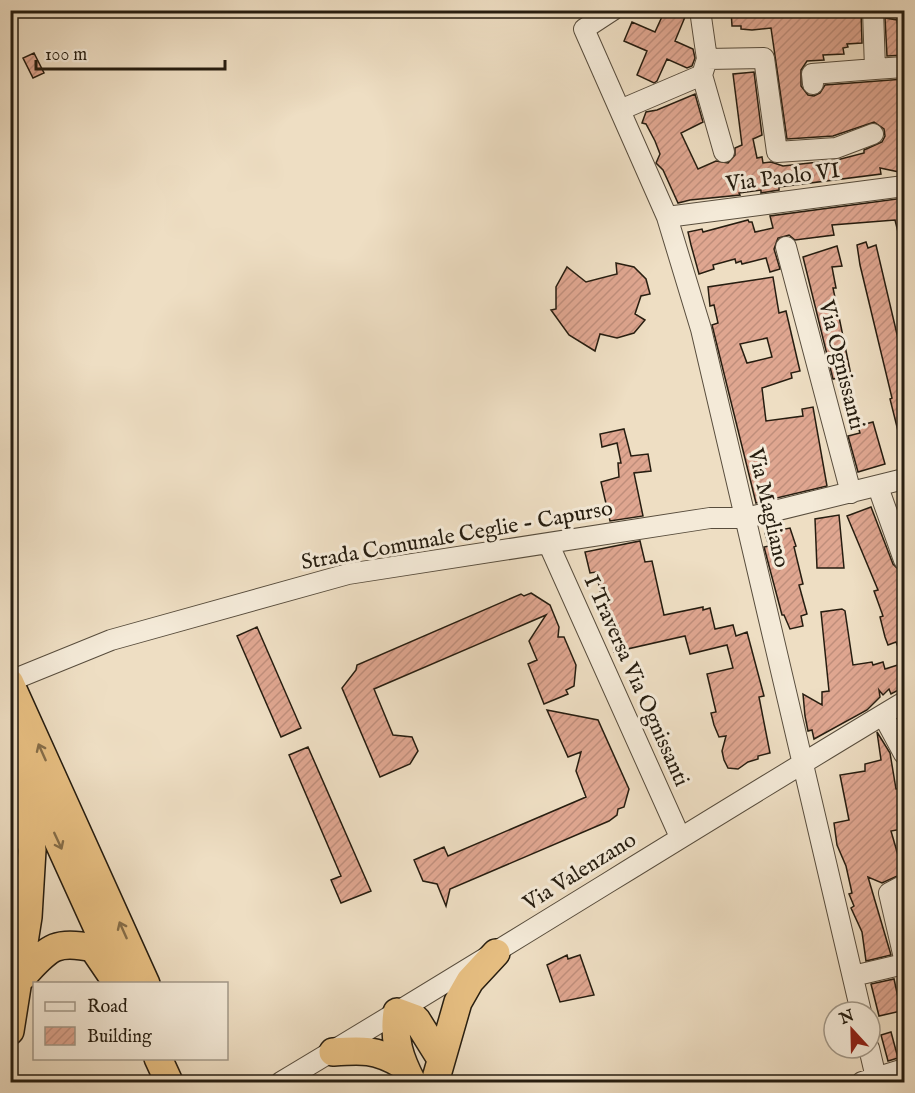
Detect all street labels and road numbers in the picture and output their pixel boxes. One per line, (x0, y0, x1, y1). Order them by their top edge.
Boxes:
street label: Via Paolo VI (723, 157, 842, 199)
street label: Via Ognissanti (811, 296, 871, 433)
street label: Via Magliano (740, 445, 795, 571)
street label: Strada Comunale Ceglie - Capurso (299, 495, 615, 577)
street label: I Traversa Via Ognissanti (577, 571, 695, 791)
street label: Via Valenzano (517, 826, 642, 918)

